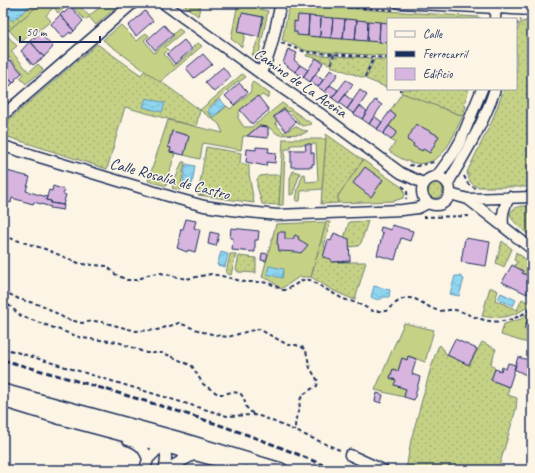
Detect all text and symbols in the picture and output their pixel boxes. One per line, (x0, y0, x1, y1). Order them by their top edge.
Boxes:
scale bar (20, 18, 100, 44)
legend (387, 18, 517, 90)
text: 50 m (26, 24, 48, 40)
text: Calle (423, 26, 443, 42)
street label: Camino de La Aceña (250, 43, 352, 123)
text: Ferrocarril (423, 46, 469, 62)
text: Edificio (423, 66, 453, 82)
street label: Calle Rosalía de Castro (108, 153, 233, 205)

